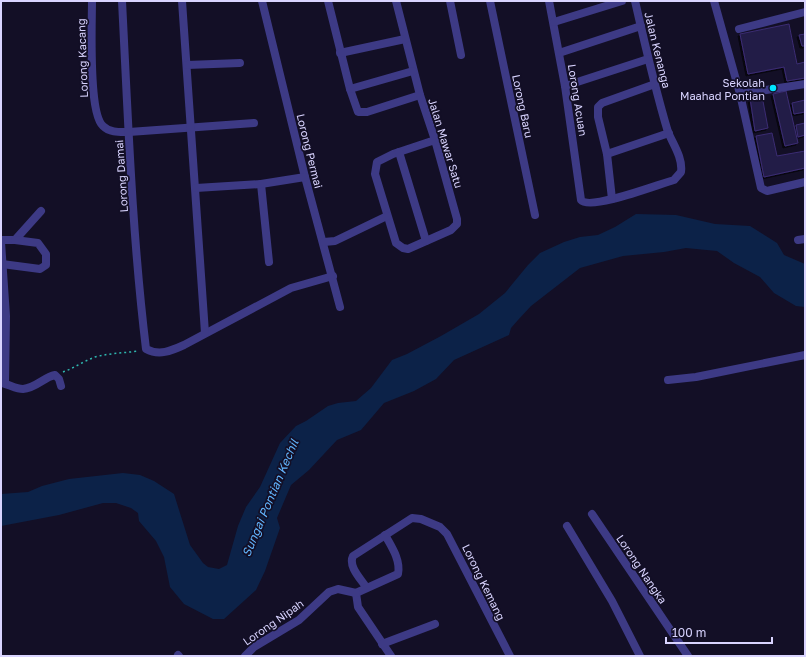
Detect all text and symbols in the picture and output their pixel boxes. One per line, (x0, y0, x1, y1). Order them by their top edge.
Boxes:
street label: Jalan Kenanga (642, 11, 674, 89)
street label: Lorong Kacang (74, 18, 90, 98)
street label: Lorong Acuan (566, 63, 590, 137)
street label: Lorong Baru (510, 73, 536, 139)
place label: Sekolah Maahad Pontian (680, 76, 765, 102)
marker: Sekolah Maahad Pontian (768, 83, 778, 93)
street label: Jalan Mawar Satu (426, 96, 466, 190)
street label: Lorong Permai (294, 112, 326, 190)
street label: Lorong Damai (112, 139, 130, 213)
water label: Sungai Pontian Kechil (238, 436, 302, 559)
street label: Lorong Nangka (614, 532, 670, 606)
street label: Lorong Kemang (460, 542, 508, 622)
street label: Lorong Nipah (240, 596, 306, 648)
scale bar (666, 619, 772, 645)
text: 100 m (672, 625, 706, 640)

